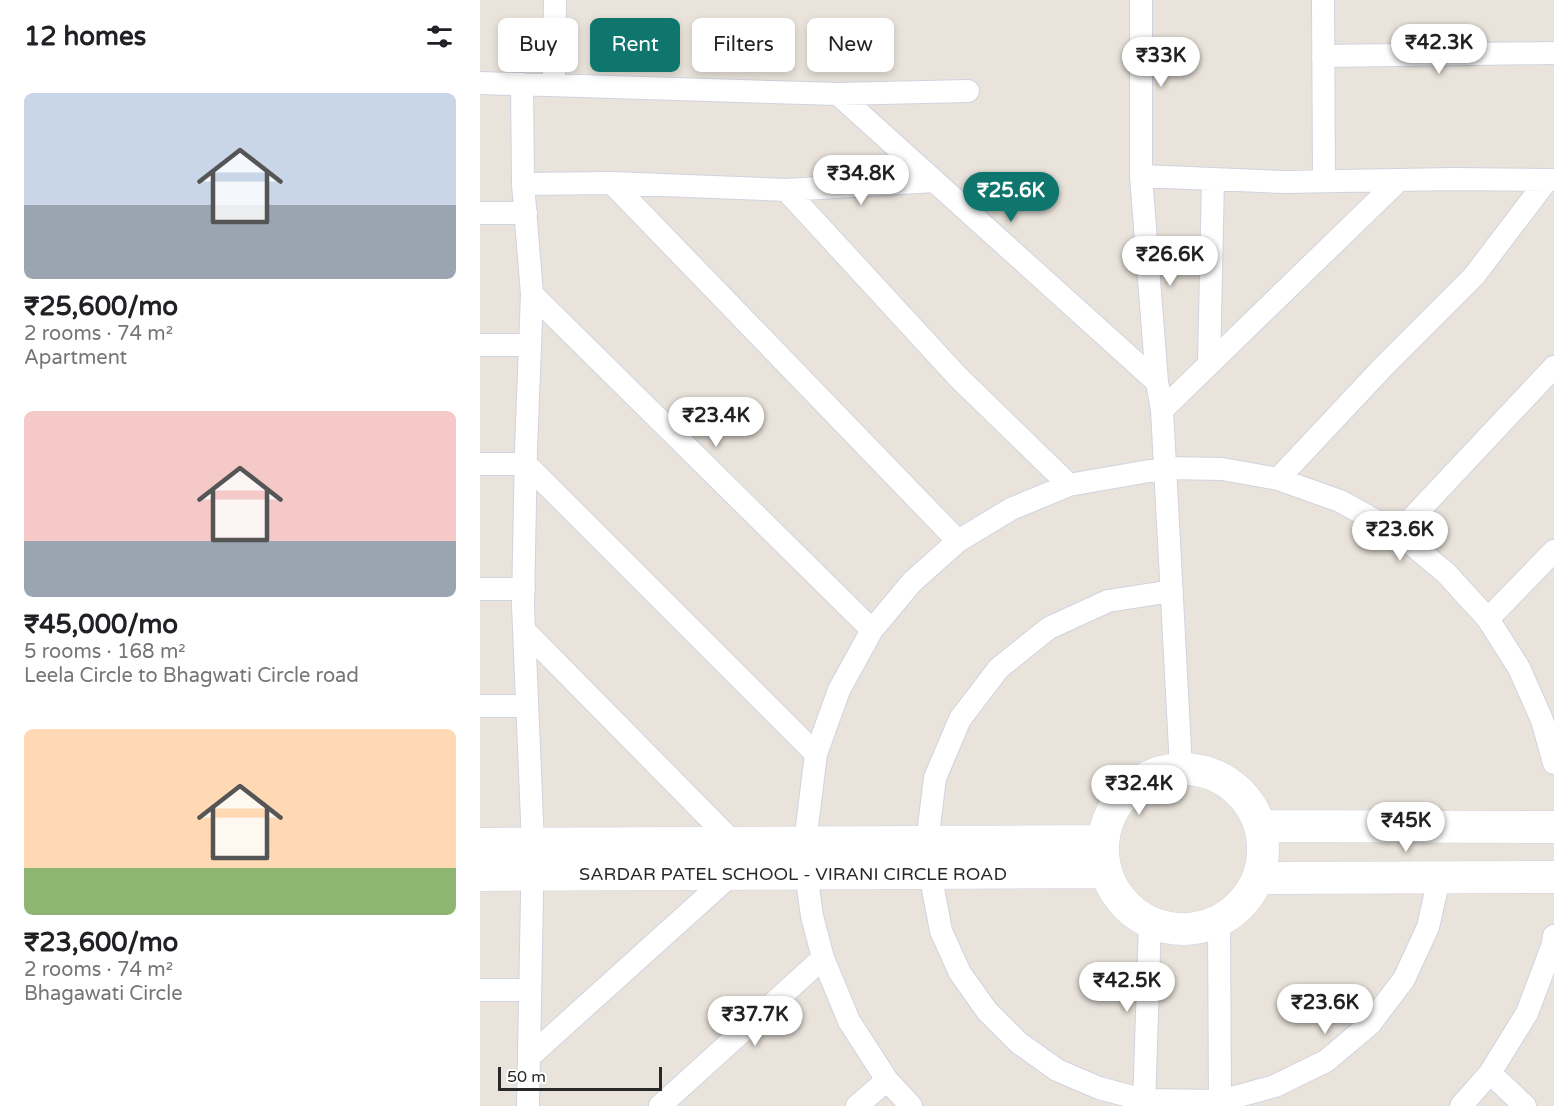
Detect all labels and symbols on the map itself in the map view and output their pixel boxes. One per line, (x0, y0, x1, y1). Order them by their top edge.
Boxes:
pin: ₹42.3K (1390, 24, 1488, 75)
pin: ₹33K (1125, 37, 1197, 88)
pin: ₹34.8K (812, 155, 910, 206)
pin: ₹25.6K (962, 172, 1060, 223)
pin: ₹26.6K (1121, 236, 1219, 287)
pin: ₹23.4K (667, 397, 765, 448)
pin: ₹23.6K (1351, 511, 1449, 562)
pin: ₹32.4K (1090, 765, 1188, 816)
pin: ₹45K (1370, 802, 1442, 853)
street label: SARDAR PATEL SCHOOL - VIRANI CIRCLE ROAD (579, 863, 1007, 885)
pin: ₹42.5K (1078, 962, 1176, 1013)
pin: ₹23.6K (1276, 984, 1374, 1035)
pin: ₹37.7K (706, 996, 804, 1047)
scale bar (498, 1064, 662, 1092)

